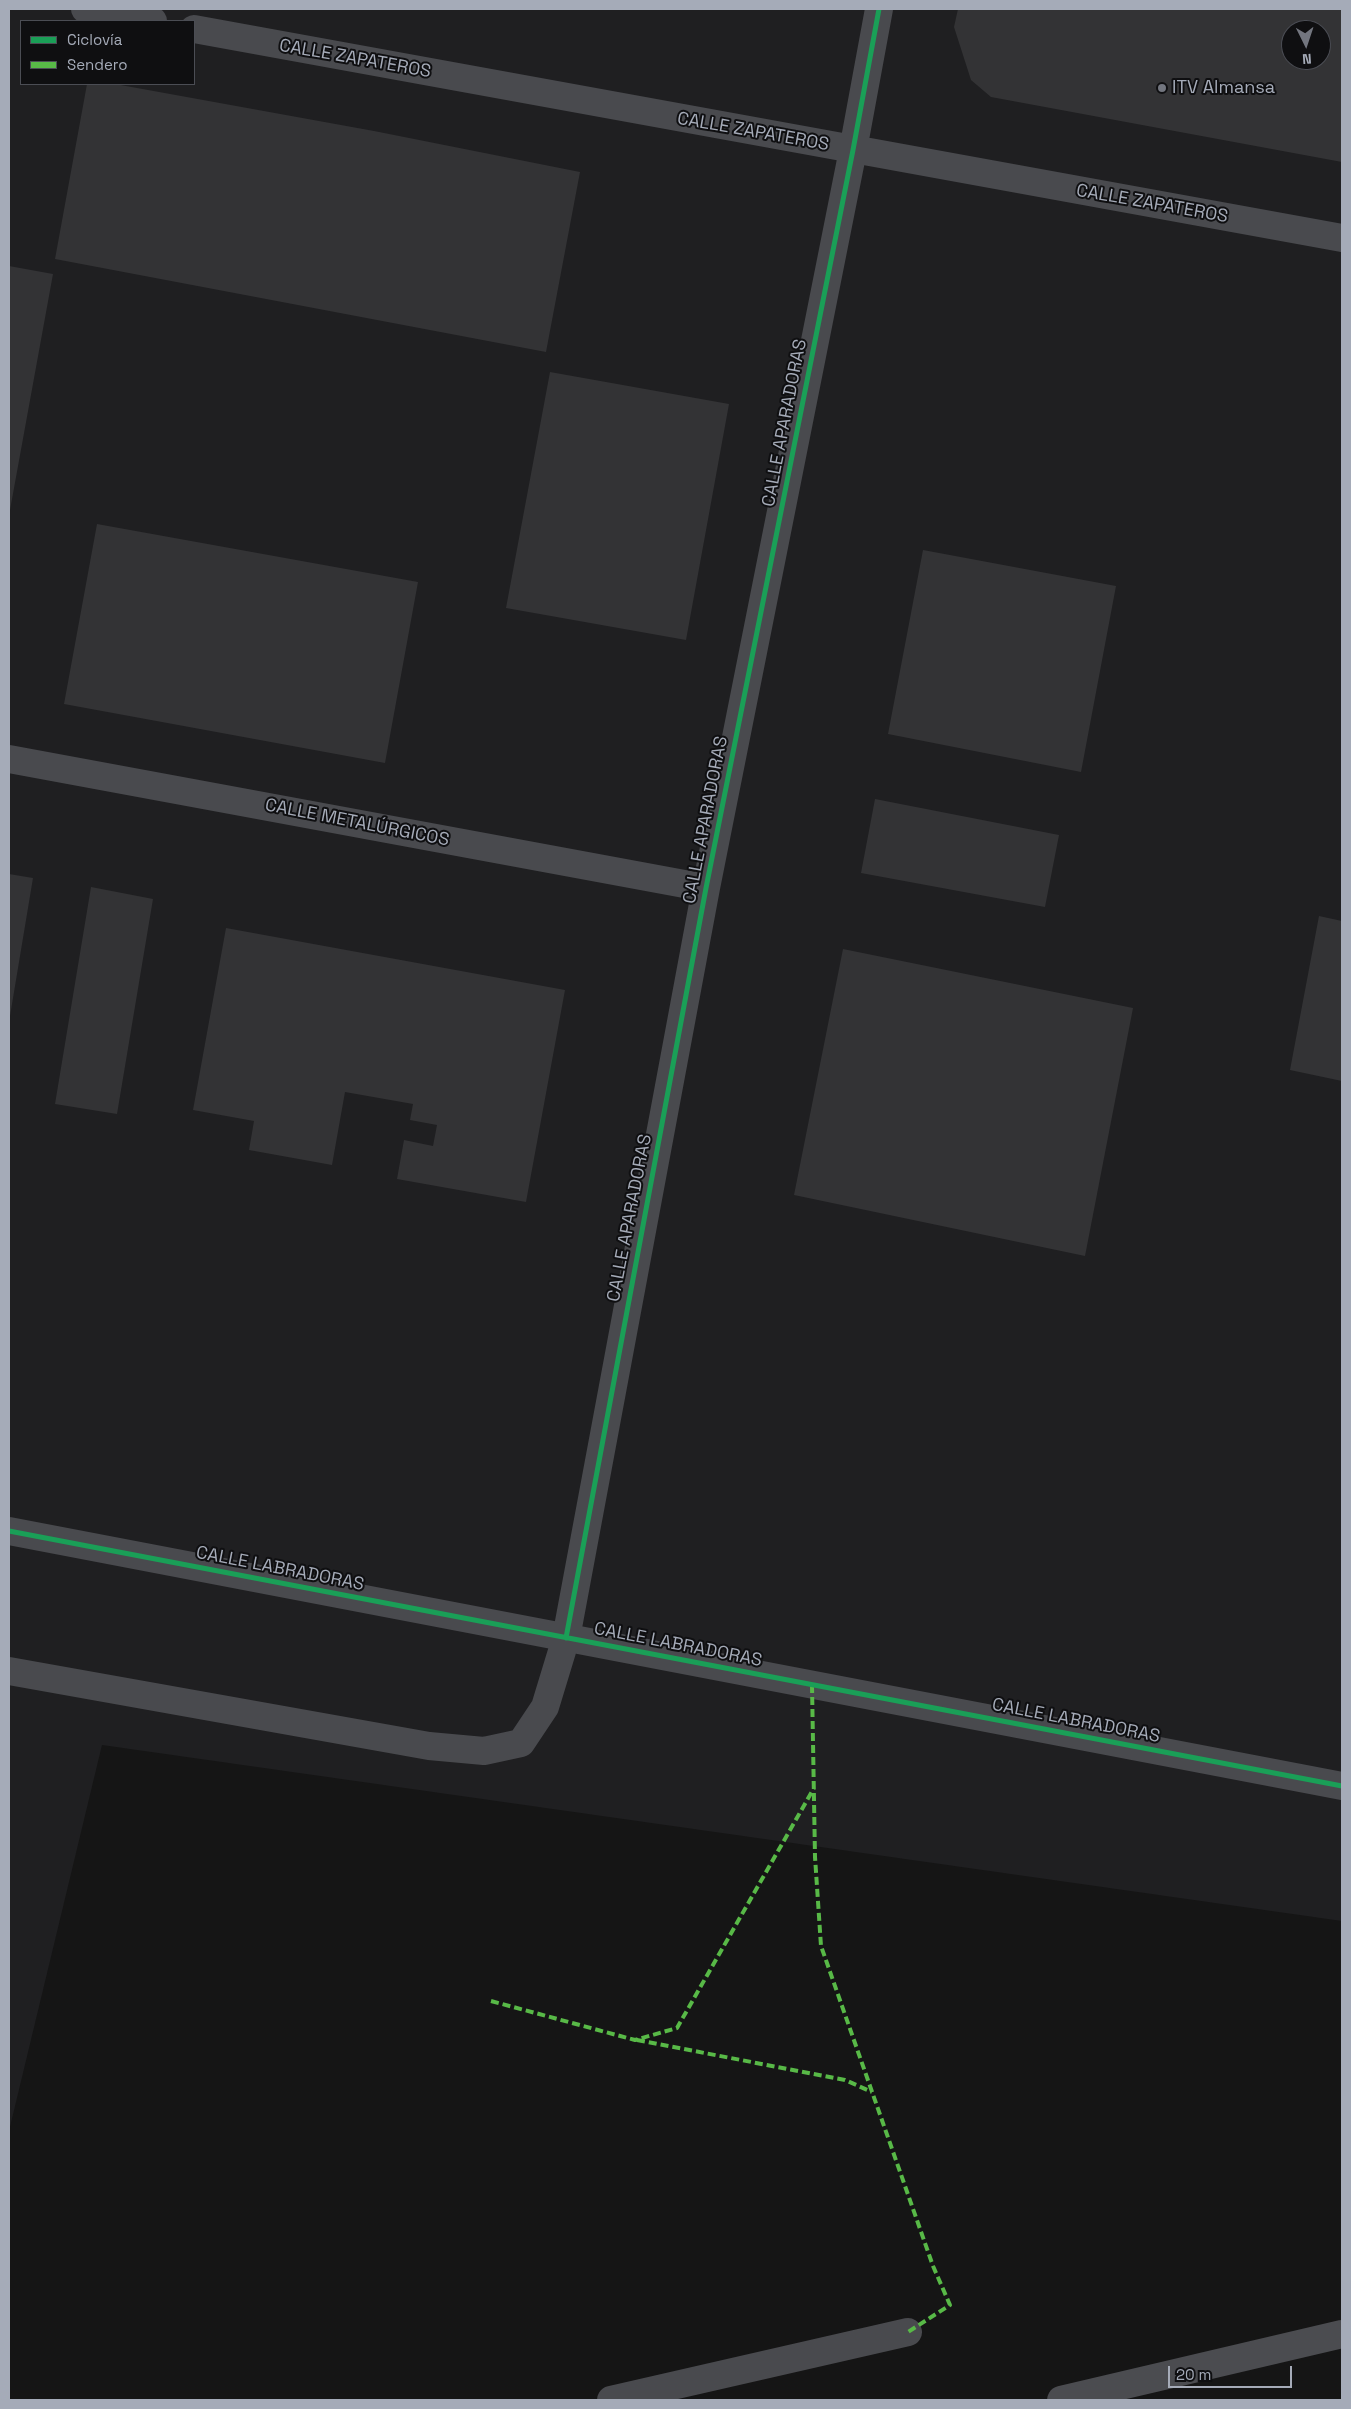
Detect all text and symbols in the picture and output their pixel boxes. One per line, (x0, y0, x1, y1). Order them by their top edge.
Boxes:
legend (20, 20, 195, 85)
north arrow (1281, 20, 1331, 70)
text: Ciclovía (67, 30, 122, 49)
street label: CALLE ZAPATEROS (277, 35, 433, 83)
text: N (1302, 50, 1312, 68)
text: Sendero (67, 55, 127, 74)
place label: ITV Almansa (1172, 77, 1275, 99)
marker: ITV Almansa (1156, 82, 1168, 94)
street label: CALLE ZAPATEROS (675, 108, 831, 156)
street label: CALLE ZAPATEROS (1074, 180, 1230, 228)
street label: CALLE APARADORAS (758, 337, 812, 509)
street label: CALLE APARADORAS (679, 734, 733, 906)
street label: CALLE METALÚRGICOS (263, 795, 451, 851)
street label: CALLE APARADORAS (603, 1132, 657, 1304)
street label: CALLE LABRADORAS (194, 1542, 366, 1596)
street label: CALLE LABRADORAS (592, 1618, 764, 1672)
street label: CALLE LABRADORAS (990, 1694, 1162, 1748)
scale bar (1171, 2356, 1295, 2388)
text: 20 m (1176, 2365, 1211, 2384)

